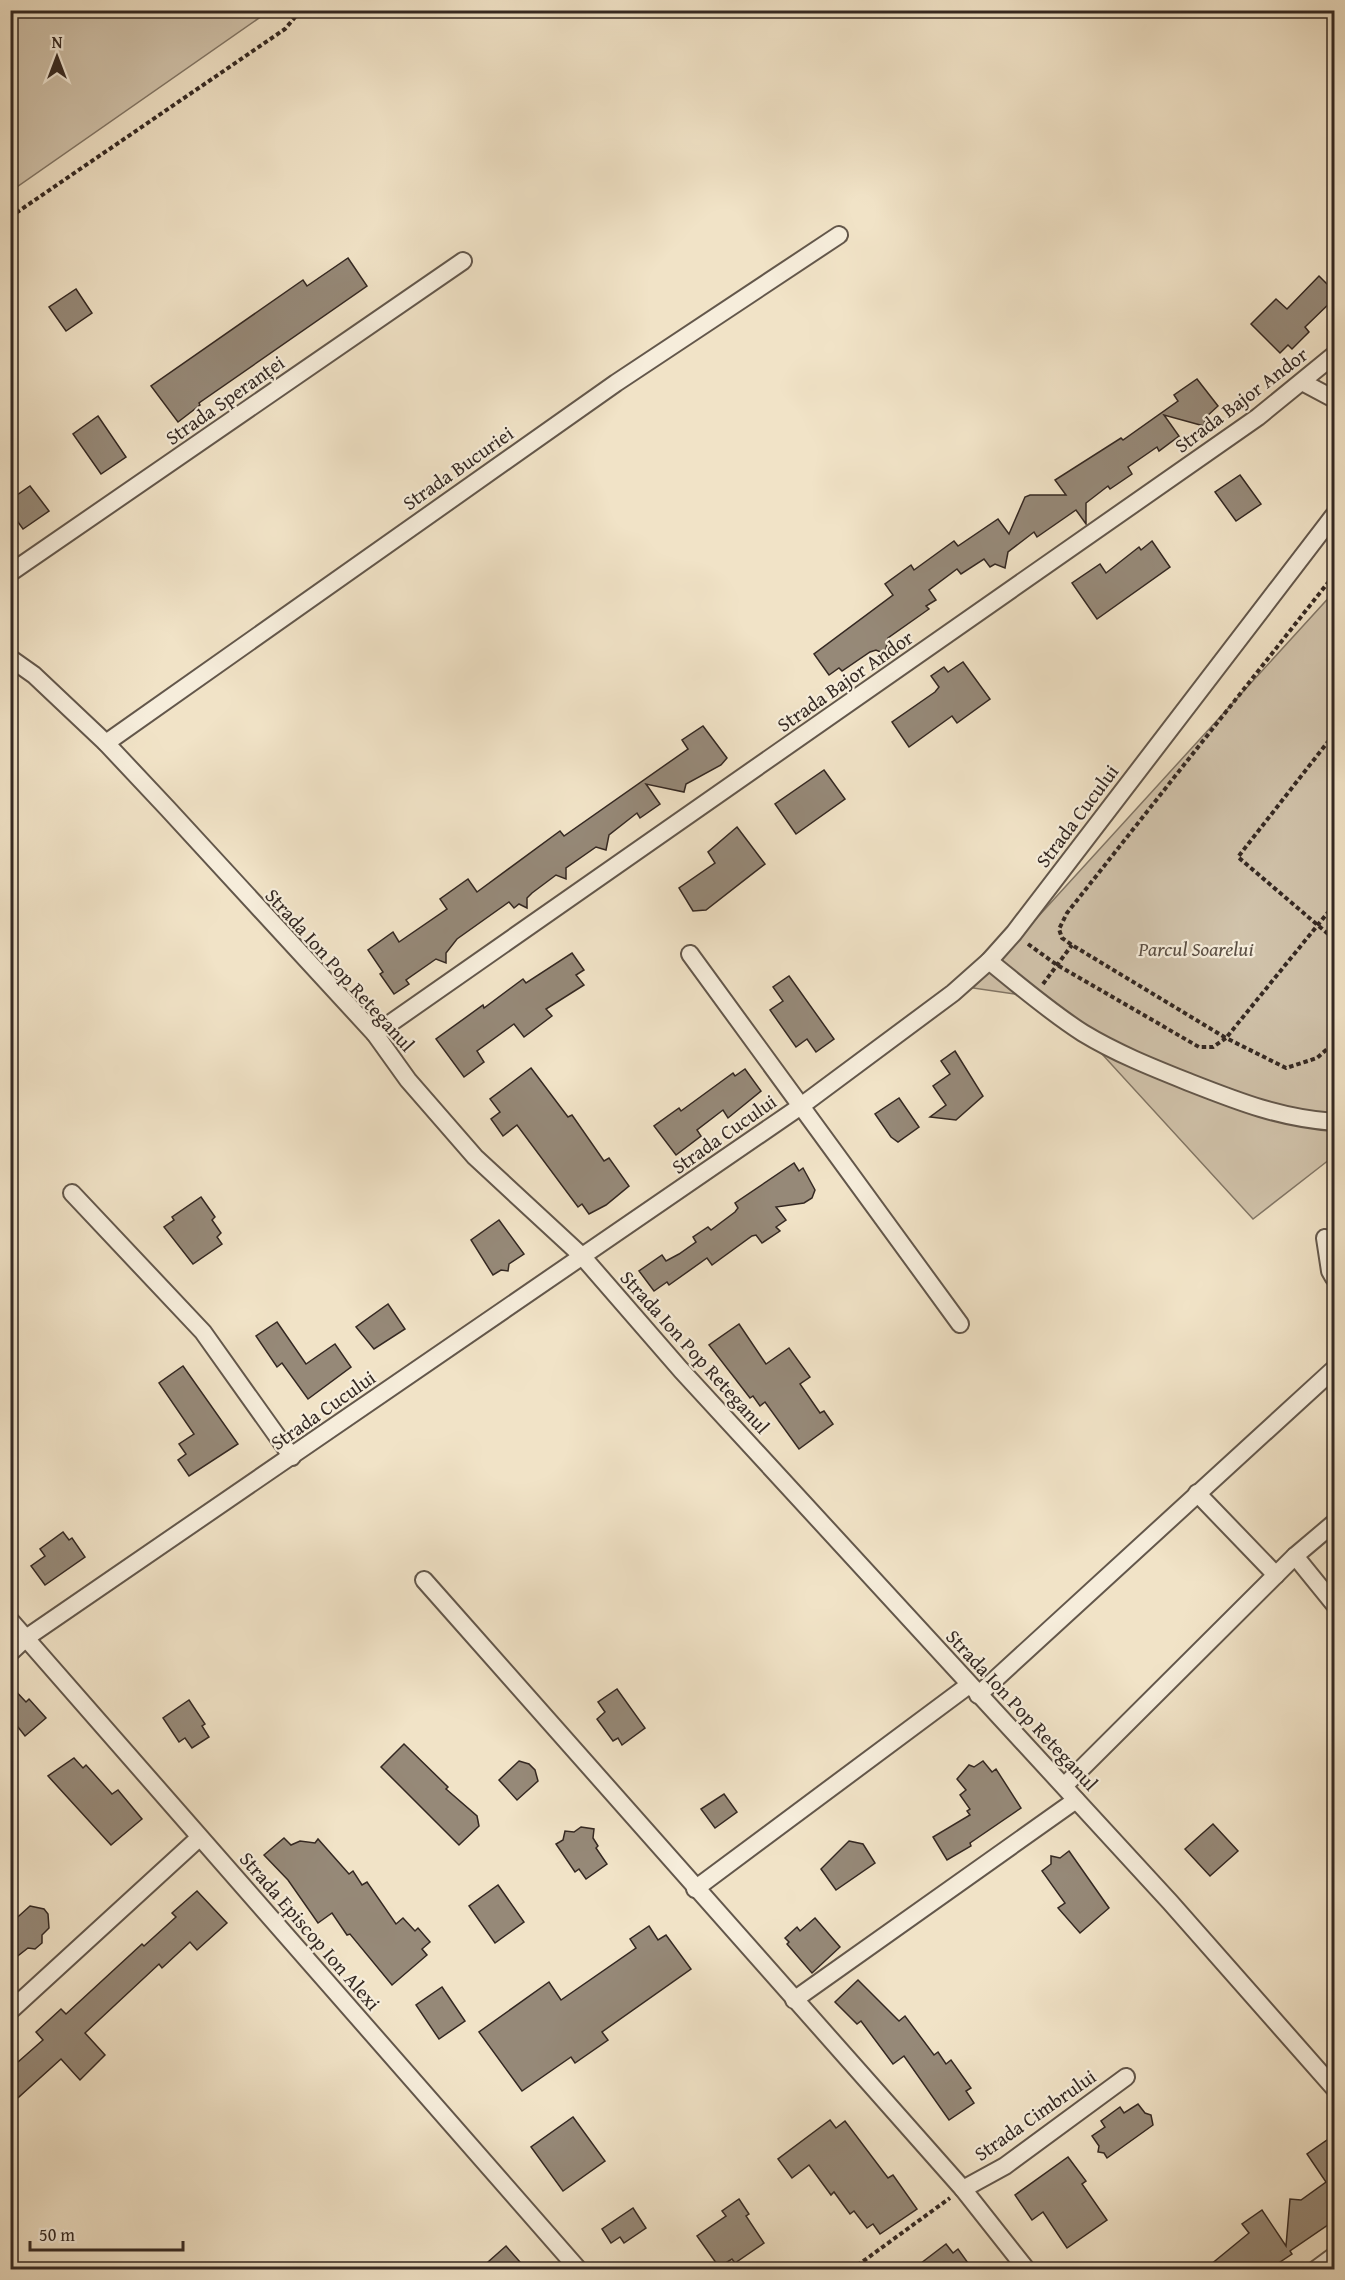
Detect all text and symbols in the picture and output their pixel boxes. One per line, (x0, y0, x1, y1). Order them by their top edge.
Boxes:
north arrow (27, 27, 87, 87)
text: N (52, 30, 63, 54)
street label: Strada Bajor Andor (1168, 340, 1313, 459)
street label: Strada Speranței (159, 347, 291, 452)
street label: Strada Bucuriei (396, 418, 519, 517)
street label: Strada Bajor Andor (771, 623, 919, 738)
street label: Strada Cucului (1028, 758, 1125, 873)
street label: Strada Ion Pop Reteganul (259, 881, 422, 1058)
park label: Parcul Soarelui (1137, 934, 1254, 963)
street label: Strada Cucului (665, 1086, 782, 1181)
street label: Strada Ion Pop Reteganul (614, 1263, 777, 1440)
street label: Strada Cucului (264, 1362, 381, 1457)
street label: Strada Ion Pop Reteganul (940, 1622, 1105, 1797)
street label: Strada Episcop Ion Alexi (233, 1845, 388, 2017)
street label: Strada Cimbrului (968, 2061, 1102, 2168)
scale bar (30, 2214, 183, 2252)
text: 50 m (39, 2221, 75, 2248)

